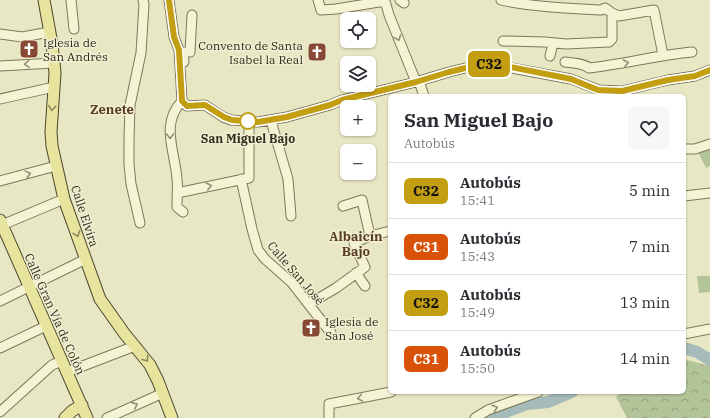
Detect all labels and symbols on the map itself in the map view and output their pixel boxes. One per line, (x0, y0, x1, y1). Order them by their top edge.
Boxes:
one-way arrow (393, 33, 401, 41)
place label: Iglesia de San Andrés (43, 35, 108, 64)
church icon: Iglesia de San Andrés (18, 38, 40, 60)
place label: Convento de Santa Isabel la Real (198, 38, 303, 67)
church icon: Convento de Santa Isabel la Real (306, 41, 328, 63)
line badge: C32 (466, 51, 512, 77)
one-way arrow (623, 59, 630, 67)
one-way arrow (24, 60, 30, 69)
district label: Zenete (90, 101, 134, 118)
one-way arrow (48, 105, 57, 111)
marker: San Miguel Bajo (239, 112, 257, 130)
place label: San Miguel Bajo (201, 131, 295, 146)
one-way arrow (166, 133, 174, 139)
one-way arrow (24, 170, 31, 179)
one-way arrow (205, 182, 212, 191)
street label: Calle Elvira (68, 183, 102, 249)
district label: Albaicín Bajo (329, 228, 383, 260)
one-way arrow (72, 231, 80, 238)
street label: Calle San José (264, 238, 328, 308)
street label: Calle Gran Vía de Colón (21, 251, 89, 377)
place label: Iglesia de San José (325, 314, 378, 343)
church icon: Iglesia de San José (300, 317, 322, 339)
one-way arrow (141, 354, 148, 361)
one-way arrow (357, 394, 363, 402)
one-way arrow (131, 402, 138, 410)
one-way arrow (491, 404, 498, 413)

